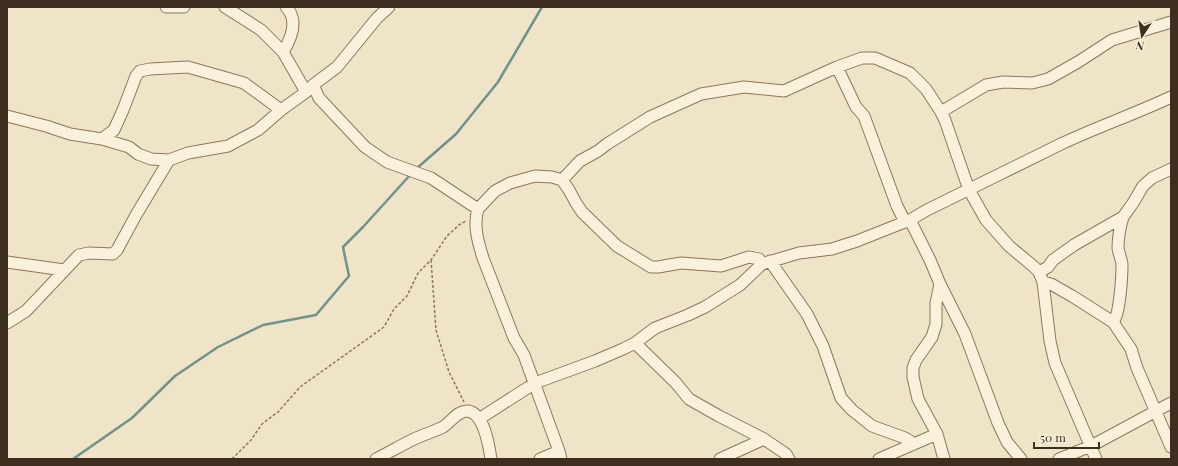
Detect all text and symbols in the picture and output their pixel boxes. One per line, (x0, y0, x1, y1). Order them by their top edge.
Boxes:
north arrow (1122, 16, 1162, 56)
text: N (1134, 38, 1145, 54)
scale bar (1034, 424, 1099, 450)
text: 50 m (1040, 429, 1066, 445)

